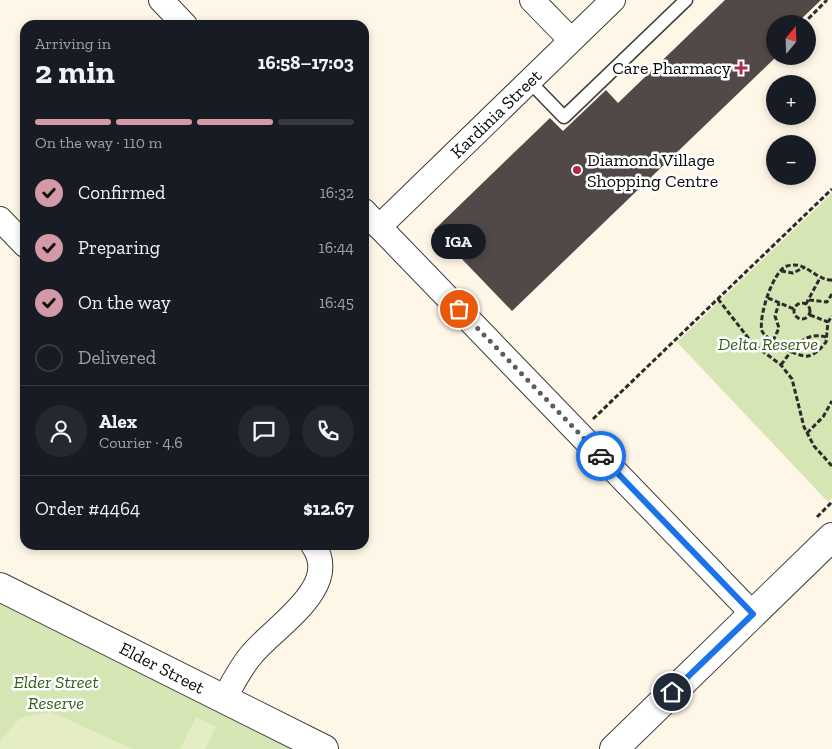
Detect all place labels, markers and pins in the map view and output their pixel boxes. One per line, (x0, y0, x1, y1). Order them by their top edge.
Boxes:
place label: Care Pharmacy (612, 57, 732, 79)
marker: Care Pharmacy (735, 62, 747, 74)
place label: Diamond Village Shopping Centre (587, 149, 718, 192)
marker: Diamond Village Shopping Centre (571, 164, 583, 176)
callout: IGA (432, 224, 486, 259)
pin (438, 288, 480, 330)
pin (651, 671, 693, 713)

